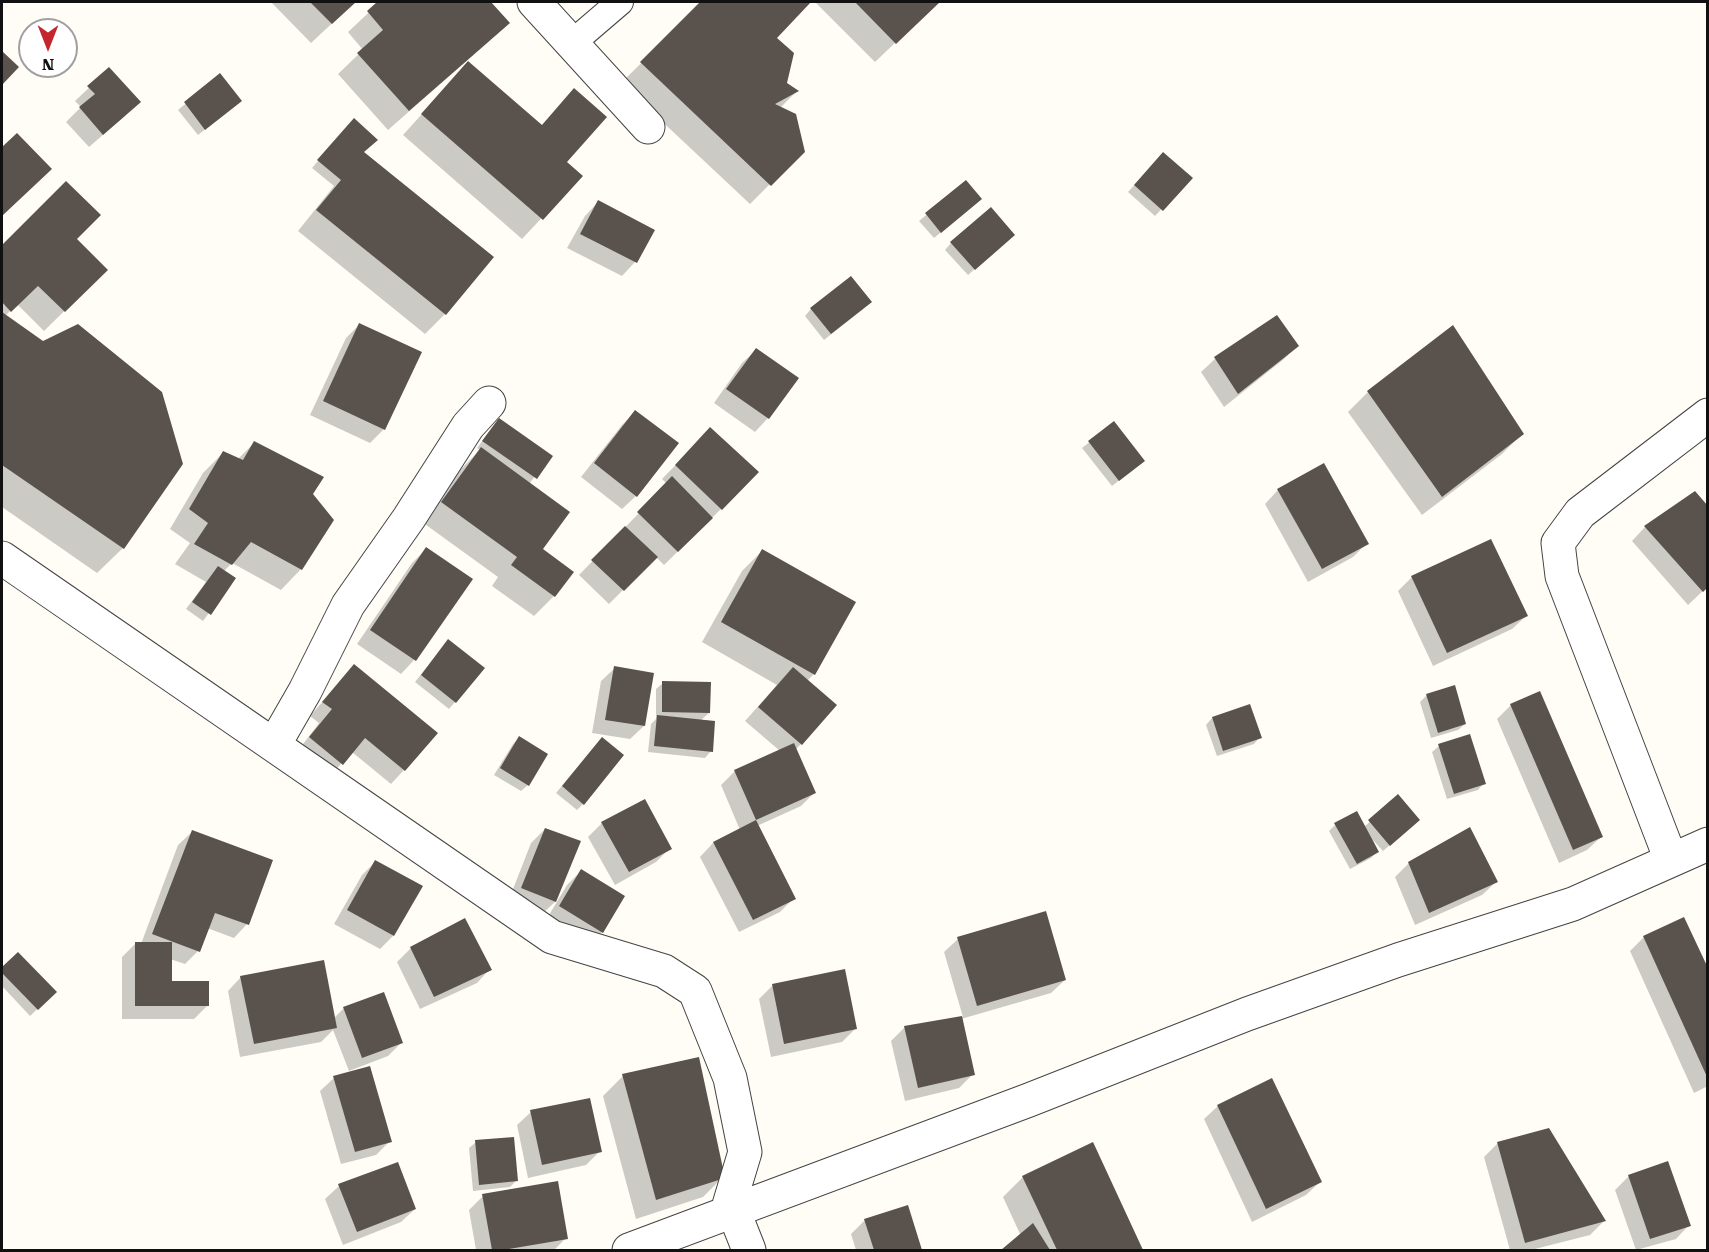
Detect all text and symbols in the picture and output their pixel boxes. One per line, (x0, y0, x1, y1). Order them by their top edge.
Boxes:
north arrow (18, 18, 78, 78)
text: N (42, 55, 54, 74)

